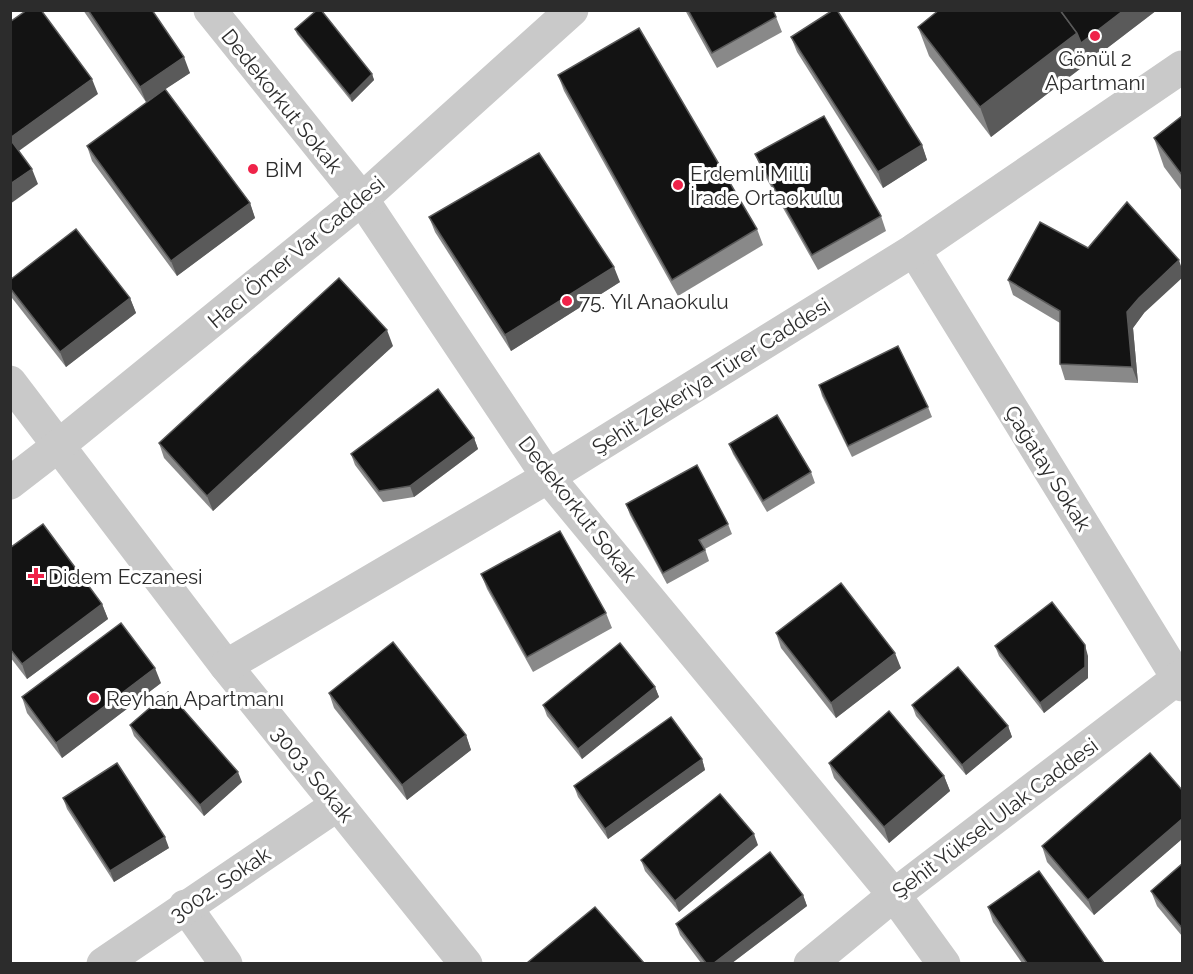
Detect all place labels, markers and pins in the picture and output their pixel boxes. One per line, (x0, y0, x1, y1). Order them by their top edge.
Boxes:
marker: Gönül 2 Apartmanı (1088, 29, 1102, 43)
place label: Gönül 2 Apartmanı (1045, 46, 1145, 95)
place label: BİM (265, 157, 303, 182)
place label: Erdemli Milli İrade Ortaokulu (690, 161, 841, 210)
marker: BİM (246, 162, 260, 176)
marker: Erdemli Milli İrade Ortaokulu (671, 178, 685, 192)
place label: 75. Yıl Anaokulu (579, 289, 729, 314)
marker: 75. Yıl Anaokulu (560, 294, 574, 308)
place label: Didem Eczanesi (48, 564, 203, 589)
marker: Didem Eczanesi (29, 569, 43, 583)
place label: Reyhan Apartmanı (106, 686, 284, 711)
marker: Reyhan Apartmanı (87, 691, 101, 705)

